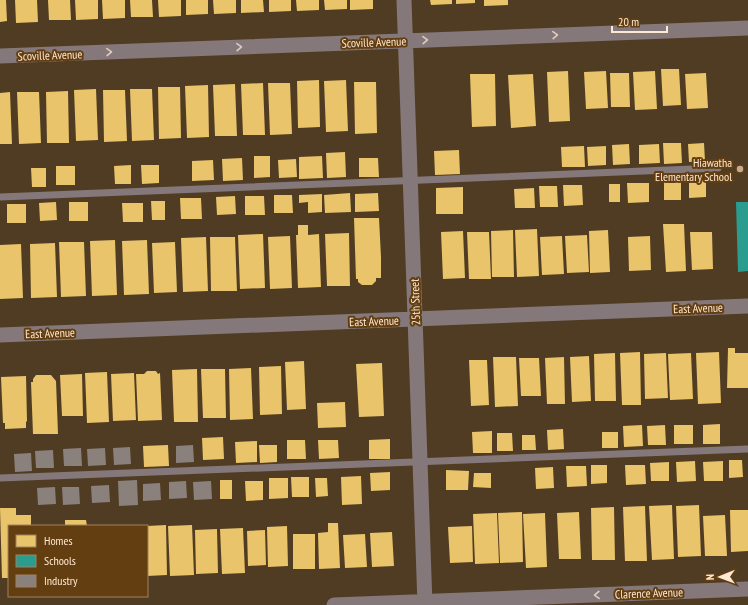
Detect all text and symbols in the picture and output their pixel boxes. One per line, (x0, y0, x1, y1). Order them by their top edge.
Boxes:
scale bar (612, 8, 667, 34)
text: 20 m (618, 14, 639, 29)
one-way arrow (552, 31, 558, 39)
street label: Scoville Avenue (341, 33, 407, 51)
one-way arrow (422, 36, 428, 44)
one-way arrow (236, 43, 242, 51)
street label: Scoville Avenue (17, 46, 83, 64)
one-way arrow (106, 48, 112, 56)
place label: Hiawatha Elementary School (655, 155, 732, 184)
marker: Hiawatha Elementary School (735, 164, 745, 174)
street label: 25th Street (407, 278, 423, 326)
street label: East Avenue (673, 300, 723, 316)
street label: East Avenue (349, 313, 399, 329)
street label: East Avenue (25, 325, 75, 341)
legend (8, 525, 148, 597)
text: Homes (44, 533, 72, 548)
text: Schools (44, 553, 76, 568)
north arrow (700, 557, 740, 597)
text: Industry (44, 573, 78, 588)
text: N (703, 574, 717, 580)
street label: Clarence Avenue (615, 584, 683, 602)
one-way arrow (594, 591, 600, 599)

